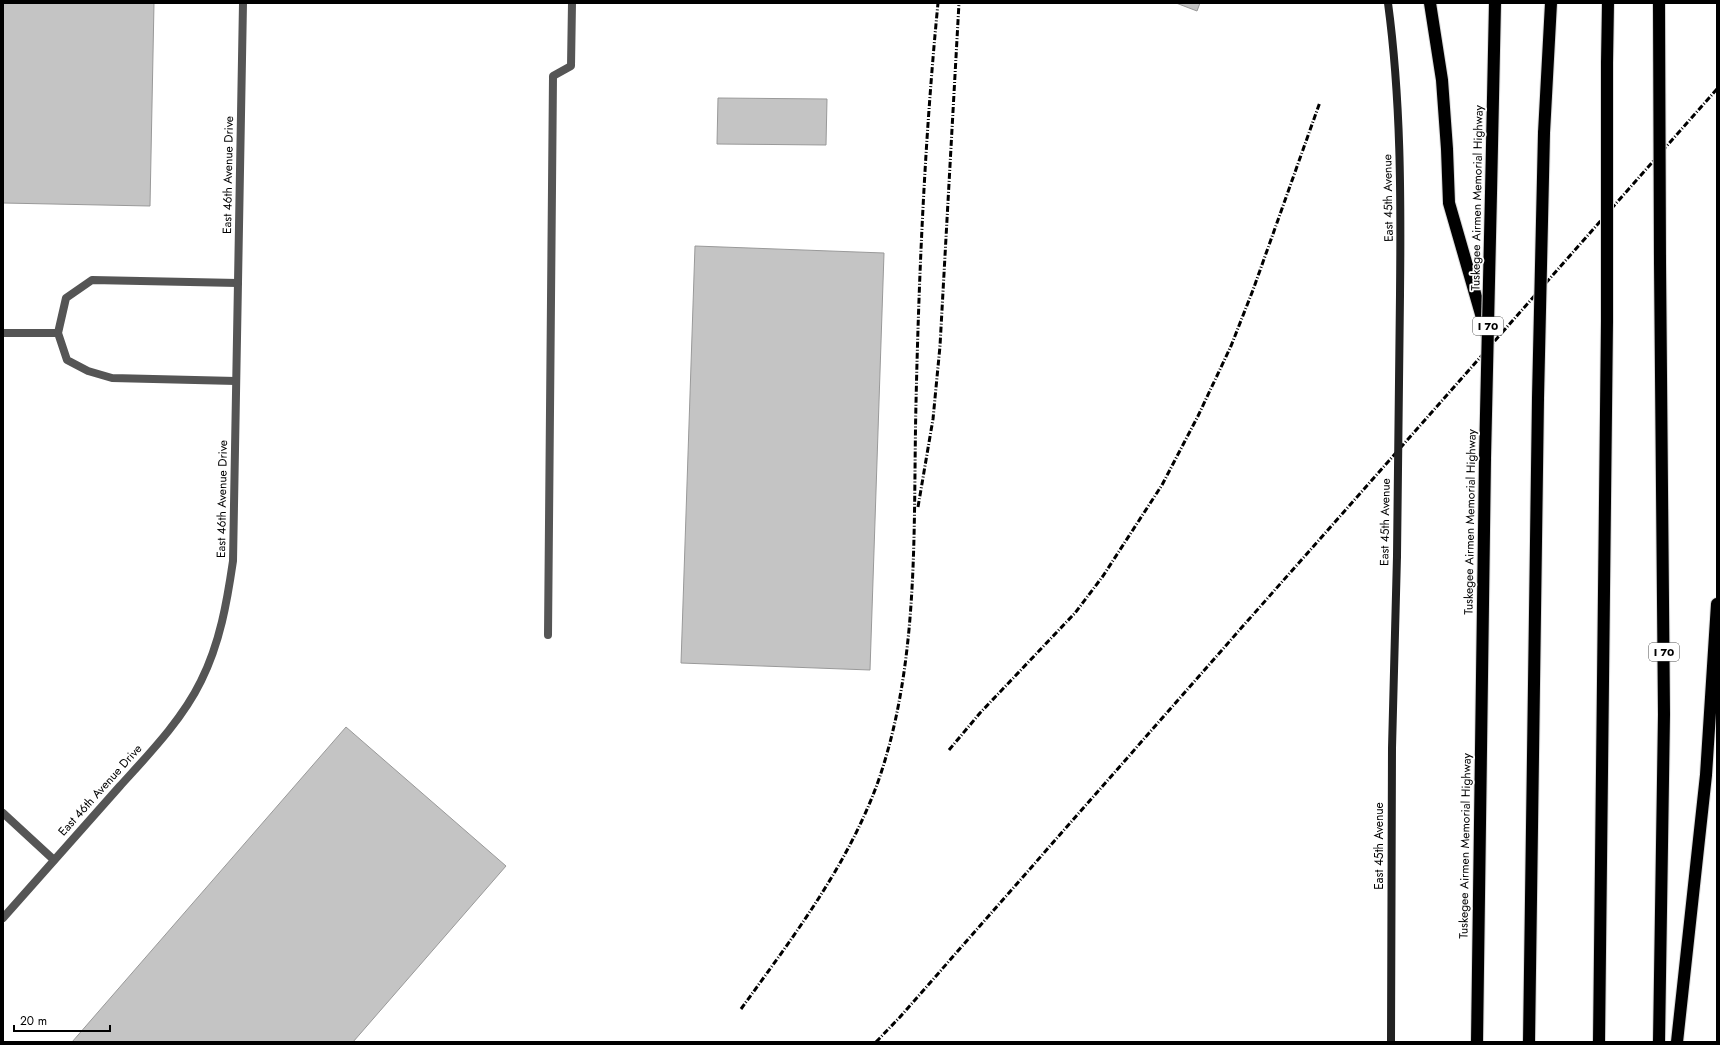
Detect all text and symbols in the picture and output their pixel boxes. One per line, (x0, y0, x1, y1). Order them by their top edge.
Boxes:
street label: Tuskegee Airmen Memorial Highway (1466, 104, 1488, 291)
street label: East 46th Avenue Drive (218, 116, 238, 234)
street label: East 45th Avenue (1378, 154, 1398, 242)
road number: I 70 (1473, 317, 1503, 335)
street label: Tuskegee Airmen Memorial Highway (1459, 428, 1481, 615)
street label: East 46th Avenue Drive (212, 440, 232, 558)
street label: East 45th Avenue (1375, 478, 1395, 566)
road number: I 70 (1649, 643, 1679, 661)
street label: East 46th Avenue Drive (54, 740, 146, 840)
street label: Tuskegee Airmen Memorial Highway (1454, 752, 1476, 939)
street label: East 45th Avenue (1370, 802, 1388, 890)
scale bar (14, 1007, 110, 1033)
text: 20 m (20, 1012, 47, 1030)

